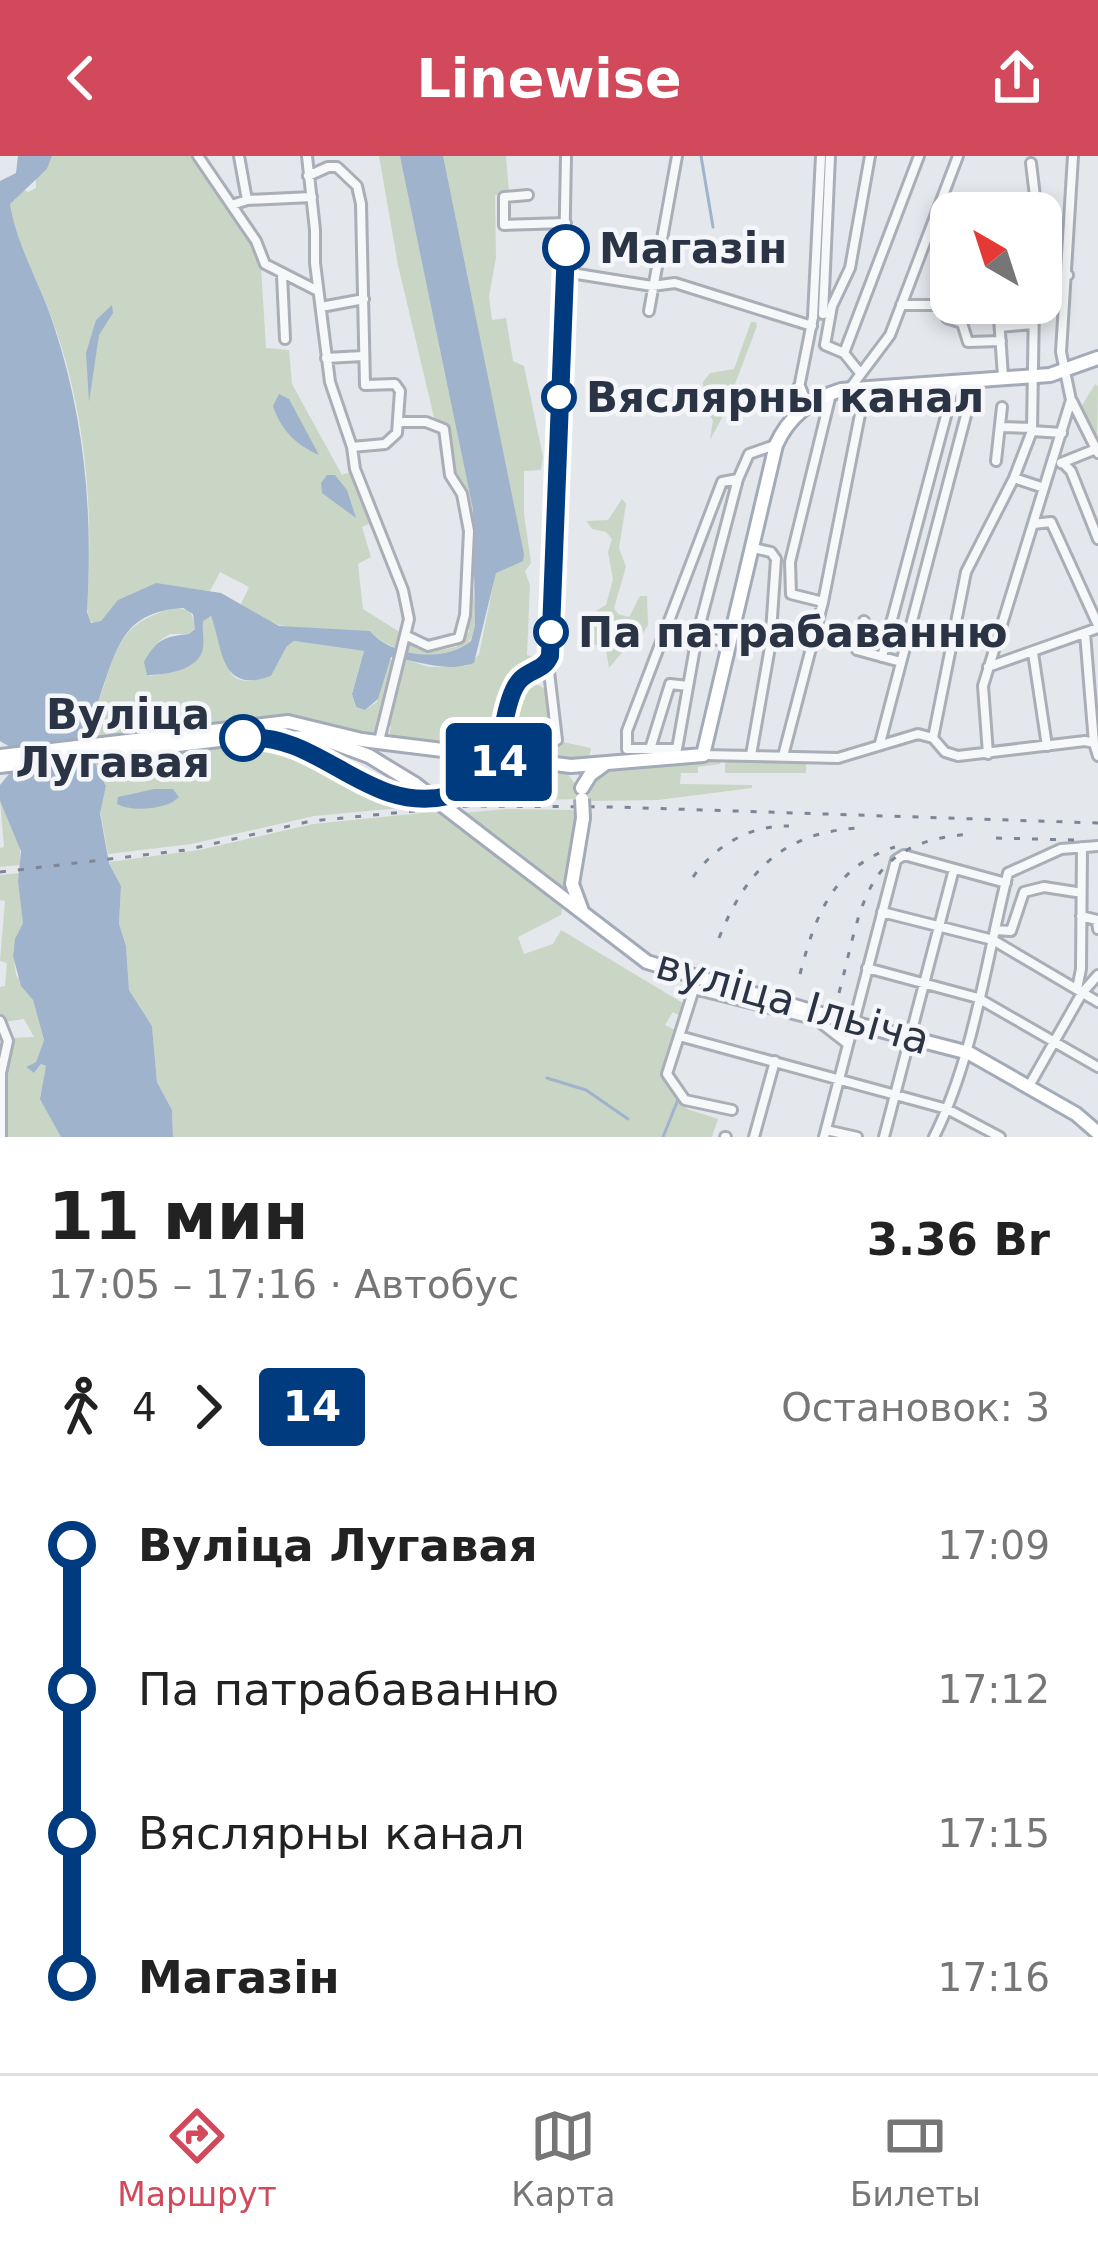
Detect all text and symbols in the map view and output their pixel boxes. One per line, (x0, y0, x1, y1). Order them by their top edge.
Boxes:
icon: back (48, 45, 114, 111)
icon: share (984, 45, 1050, 111)
text: Linewise (416, 47, 682, 110)
north arrow (930, 192, 1062, 324)
map controls (930, 192, 1062, 324)
place label: Магазін (599, 224, 787, 273)
marker: Магазін (544, 226, 588, 270)
place label: Вяслярны канал (586, 373, 984, 422)
marker: Вяслярны канал (543, 381, 575, 413)
place label: Па патрабаванню (578, 608, 1008, 657)
marker: Па патрабаванню (535, 616, 567, 648)
place label: Вуліца Лугавая (16, 690, 210, 787)
marker: Вуліца Лугавая (221, 716, 265, 760)
line badge: 14 (445, 723, 553, 801)
text: 14 (470, 737, 528, 786)
street label: вуліца Ільіча (651, 940, 935, 1064)
text: 11 мин (48, 1178, 309, 1255)
text: 3.36 Br (867, 1213, 1050, 1266)
text: 17:05 – 17:16 · Автобус (48, 1262, 519, 1307)
icon: walk (48, 1374, 114, 1440)
icon: forward (175, 1374, 241, 1440)
text: 14 (283, 1382, 341, 1431)
text: 4 (132, 1385, 157, 1430)
text: Остановок: 3 (781, 1385, 1050, 1430)
text: Вуліца Лугавая (138, 1519, 538, 1572)
text: 17:09 (938, 1523, 1050, 1568)
text: Па патрабаванню (138, 1663, 559, 1716)
text: 17:12 (938, 1667, 1050, 1712)
text: Вяслярны канал (138, 1807, 525, 1860)
text: 17:15 (938, 1811, 1050, 1856)
text: Магазін (138, 1951, 340, 2004)
text: 17:16 (938, 1955, 1050, 2000)
tab: Маршрут (117, 2103, 277, 2214)
tab: Карта (511, 2103, 615, 2214)
tab: Билеты (850, 2103, 981, 2214)

